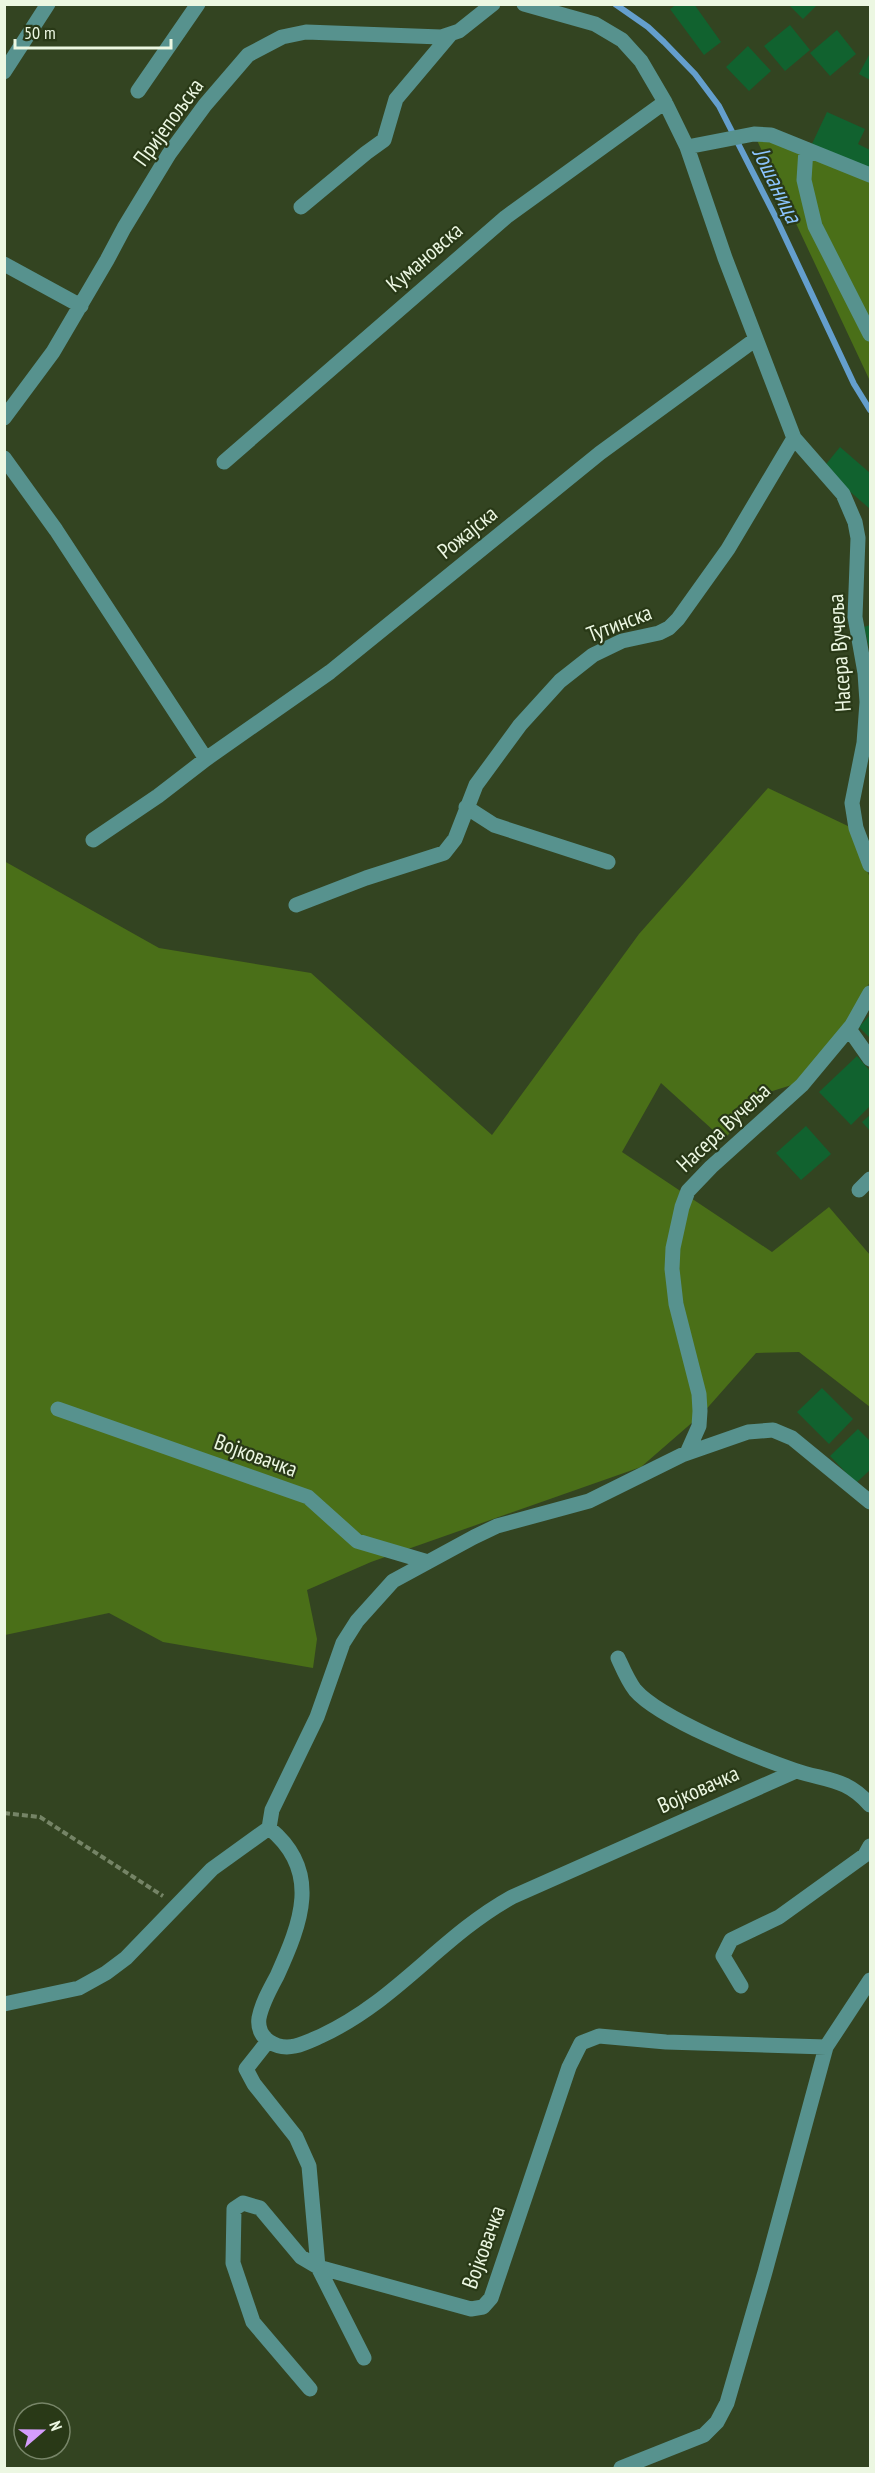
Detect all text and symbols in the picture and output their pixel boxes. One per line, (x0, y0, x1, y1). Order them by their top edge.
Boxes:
scale bar (15, 12, 171, 50)
text: 50 m (24, 21, 56, 44)
street label: Пријепољска (127, 73, 209, 171)
water label: Јошаница (745, 141, 810, 229)
street label: Кумановска (380, 216, 468, 298)
street label: Рожајска (431, 499, 503, 565)
street label: Насера Вучеља (821, 593, 857, 713)
street label: Тутинска (583, 598, 655, 648)
street label: Насера Вучеља (670, 1076, 776, 1178)
street label: Војковачка (211, 1427, 301, 1483)
street label: Војковачка (653, 1759, 743, 1819)
street label: Војковачка (455, 2202, 511, 2292)
north arrow (12, 2401, 72, 2461)
text: N (45, 2418, 67, 2433)

